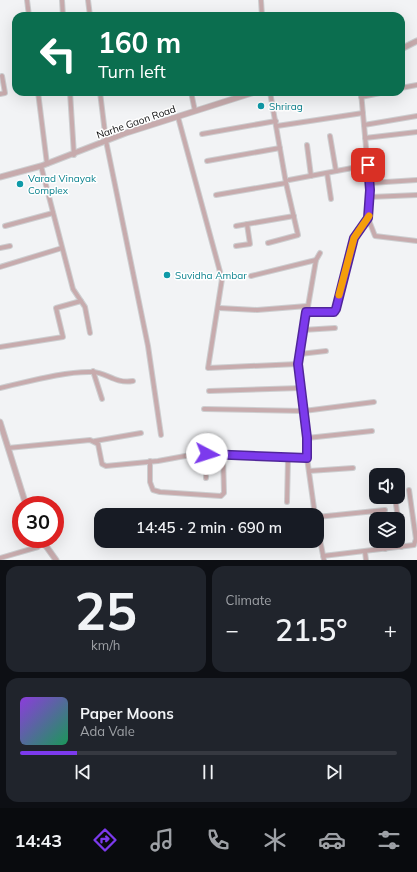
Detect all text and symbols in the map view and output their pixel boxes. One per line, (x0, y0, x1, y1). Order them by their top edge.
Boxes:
text: 160 m (98, 25, 181, 60)
icon: left (32, 28, 84, 80)
text: Turn left (98, 60, 166, 83)
place label: Shrirag (269, 100, 303, 113)
marker: Shrirag (256, 101, 266, 111)
street label: Narhe Gaon Road (95, 102, 177, 142)
pin (351, 148, 385, 182)
icon: arrive (357, 154, 379, 176)
place label: Varad Vinayak Complex (28, 172, 97, 197)
marker: Varad Vinayak Complex (15, 179, 25, 189)
place label: Suvidha Ambar (175, 269, 247, 282)
marker: Suvidha Ambar (162, 270, 172, 280)
position arrow (186, 433, 228, 475)
map controls (369, 468, 405, 548)
button: sound (369, 468, 405, 504)
speed limit sign: 30 (12, 496, 64, 548)
button: layers (369, 512, 405, 548)
text: 14:45 · 2 min · 690 m (136, 518, 282, 537)
text: 25 (75, 578, 137, 643)
text: Climate (226, 592, 271, 608)
text: 21.5° (275, 611, 347, 649)
text: − (226, 616, 239, 644)
text: + (384, 616, 397, 644)
text: km/h (91, 637, 120, 653)
text: Paper Moons (80, 704, 174, 723)
text: Ada Vale (80, 723, 135, 739)
icon: previous (72, 761, 94, 783)
icon: pause (197, 761, 219, 783)
icon: next (323, 761, 345, 783)
icon: directions (91, 826, 119, 854)
icon: music (148, 826, 176, 854)
icon: phone (204, 826, 232, 854)
icon: climate (261, 826, 289, 854)
icon: car (318, 826, 346, 854)
icon: filters (375, 826, 403, 854)
text: 14:43 (14, 829, 62, 852)

